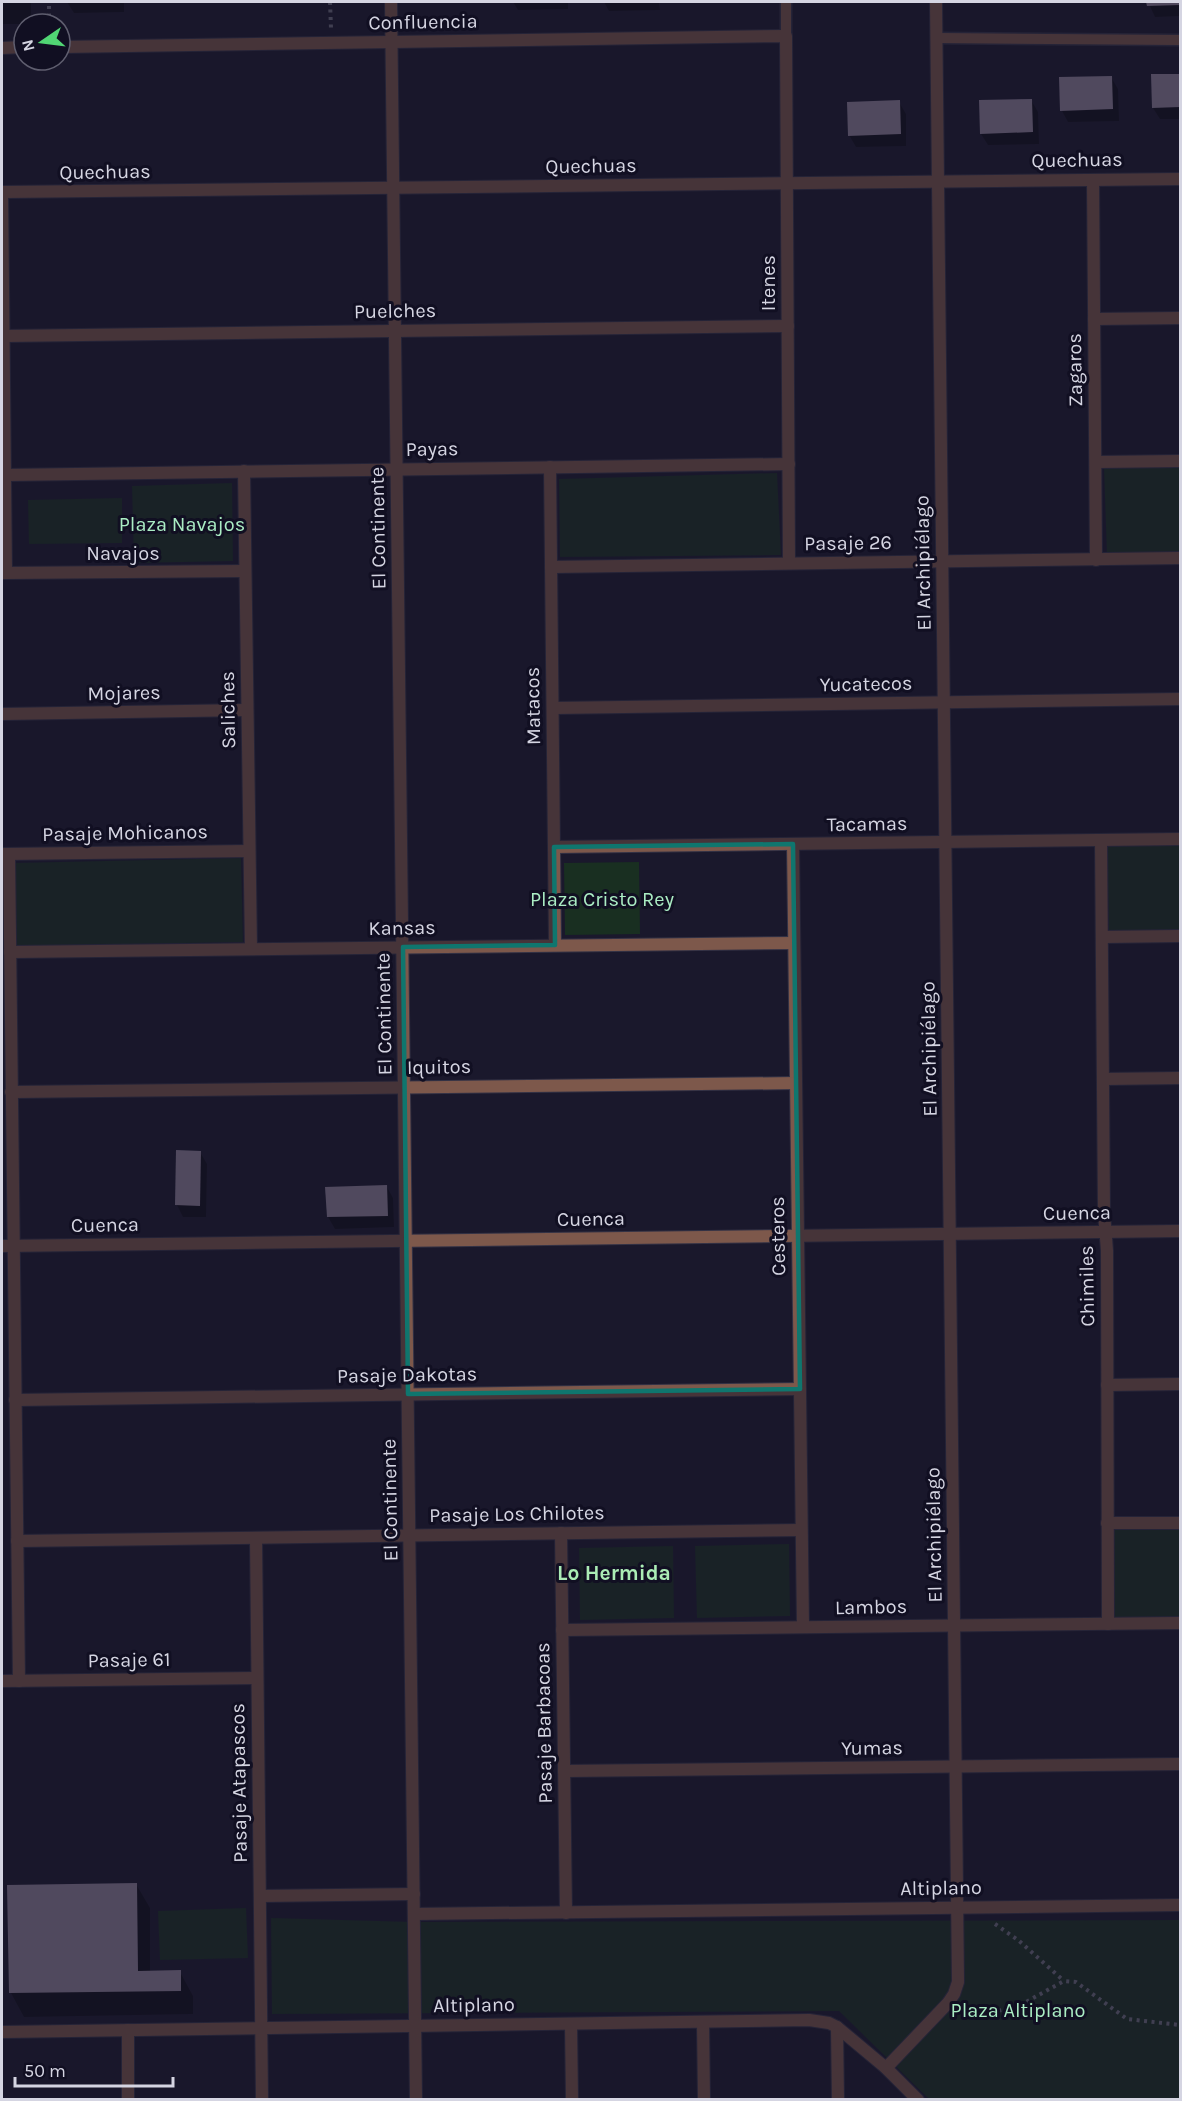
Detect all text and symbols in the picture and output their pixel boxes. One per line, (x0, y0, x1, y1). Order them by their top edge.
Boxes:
street label: Confluencia (368, 10, 478, 34)
north arrow (12, 12, 72, 72)
text: N (17, 38, 39, 53)
street label: Quechuas (1031, 148, 1123, 172)
street label: Quechuas (545, 154, 637, 178)
street label: Quechuas (59, 160, 151, 184)
street label: Itenes (757, 255, 780, 311)
street label: Puelches (354, 299, 436, 323)
street label: Zagaros (1063, 333, 1087, 407)
street label: Payas (405, 437, 459, 461)
street label: El Continente (365, 467, 391, 589)
street label: El Archipiélago (910, 495, 936, 631)
park label: Plaza Navajos (119, 513, 245, 536)
street label: Pasaje 26 (804, 531, 892, 555)
street label: Navajos (86, 542, 160, 565)
street label: Matacos (521, 667, 545, 745)
street label: Saliches (216, 671, 240, 749)
street label: Yucatecos (819, 672, 913, 696)
street label: Mojares (87, 681, 161, 705)
street label: Tacamas (826, 812, 908, 836)
street label: Pasaje Mohicanos (42, 820, 208, 846)
park label: Plaza Cristo Rey (530, 888, 674, 911)
street label: Kansas (368, 916, 436, 940)
street label: El Continente (371, 953, 397, 1075)
street label: El Archipiélago (916, 981, 942, 1117)
street label: Iquitos (407, 1055, 471, 1079)
street label: Cesteros (766, 1196, 790, 1276)
street label: Cuenca (1043, 1201, 1111, 1225)
street label: Cuenca (557, 1207, 625, 1231)
street label: Cuenca (71, 1213, 139, 1237)
street label: Chimiles (1075, 1245, 1099, 1327)
street label: Pasaje Dakotas (337, 1362, 477, 1388)
street label: El Continente (377, 1439, 403, 1561)
street label: El Archipiélago (921, 1467, 947, 1603)
street label: Pasaje Los Chilotes (429, 1501, 605, 1527)
district label: Lo Hermida (557, 1561, 671, 1585)
street label: Lambos (835, 1595, 907, 1619)
street label: Pasaje Barbacoas (531, 1642, 557, 1804)
street label: Pasaje 61 (87, 1648, 171, 1672)
street label: Pasaje Atapascos (226, 1703, 252, 1863)
street label: Yumas (841, 1736, 903, 1760)
street label: Altiplano (900, 1876, 982, 1900)
street label: Altiplano (433, 1993, 515, 2017)
park label: Plaza Altiplano (951, 1999, 1085, 2022)
scale bar (15, 2050, 172, 2088)
text: 50 m (24, 2060, 66, 2082)

